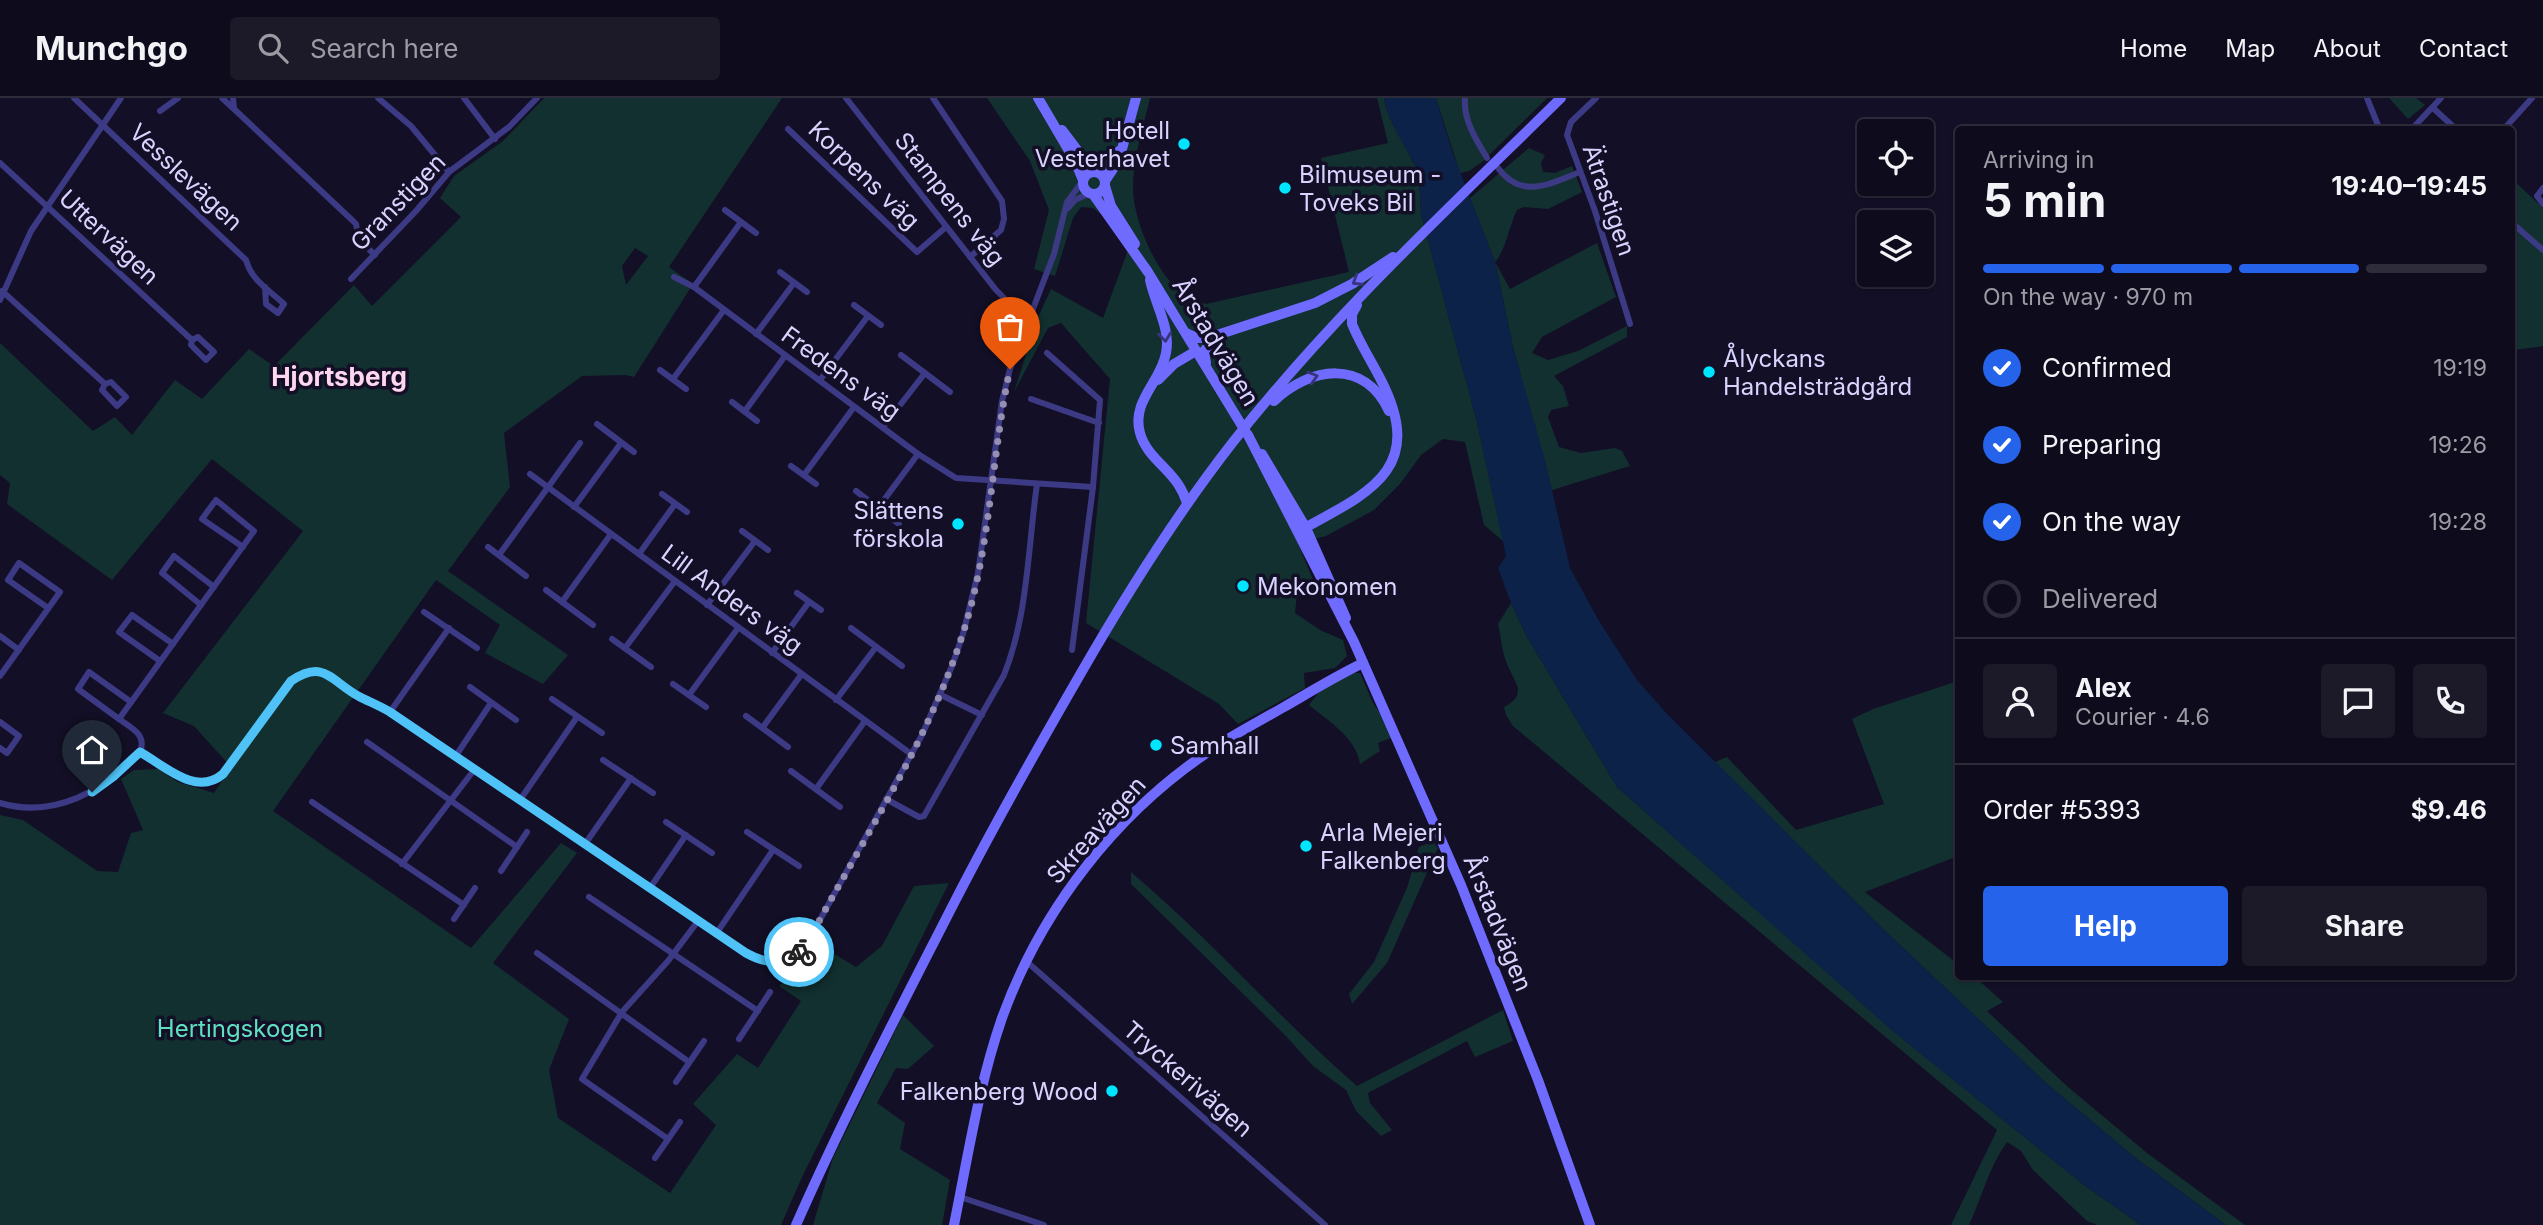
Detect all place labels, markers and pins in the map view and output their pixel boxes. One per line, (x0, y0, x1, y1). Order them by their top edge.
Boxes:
place label: Hotell Vesterhavet (1035, 116, 1170, 173)
marker: Hotell Vesterhavet (1176, 136, 1192, 152)
place label: Bilmuseum - Toveks Bil (1299, 160, 1441, 217)
marker: Bilmuseum - Toveks Bil (1277, 180, 1293, 196)
pin (980, 297, 1040, 369)
place label: Ålyckans Handelsträdgård (1723, 342, 1912, 401)
marker: Ålyckans Handelsträdgård (1701, 364, 1717, 380)
place label: Slättens förskola (853, 496, 944, 553)
marker: Slättens förskola (950, 516, 966, 532)
place label: Mekonomen (1257, 572, 1397, 601)
marker: Mekonomen (1235, 578, 1251, 594)
pin (62, 720, 122, 792)
place label: Samhall (1170, 731, 1259, 760)
marker: Samhall (1148, 737, 1164, 753)
place label: Arla Mejeri Falkenberg (1320, 818, 1446, 875)
marker: Arla Mejeri Falkenberg (1298, 838, 1314, 854)
place label: Falkenberg Wood (900, 1077, 1098, 1106)
marker: Falkenberg Wood (1104, 1083, 1120, 1099)

